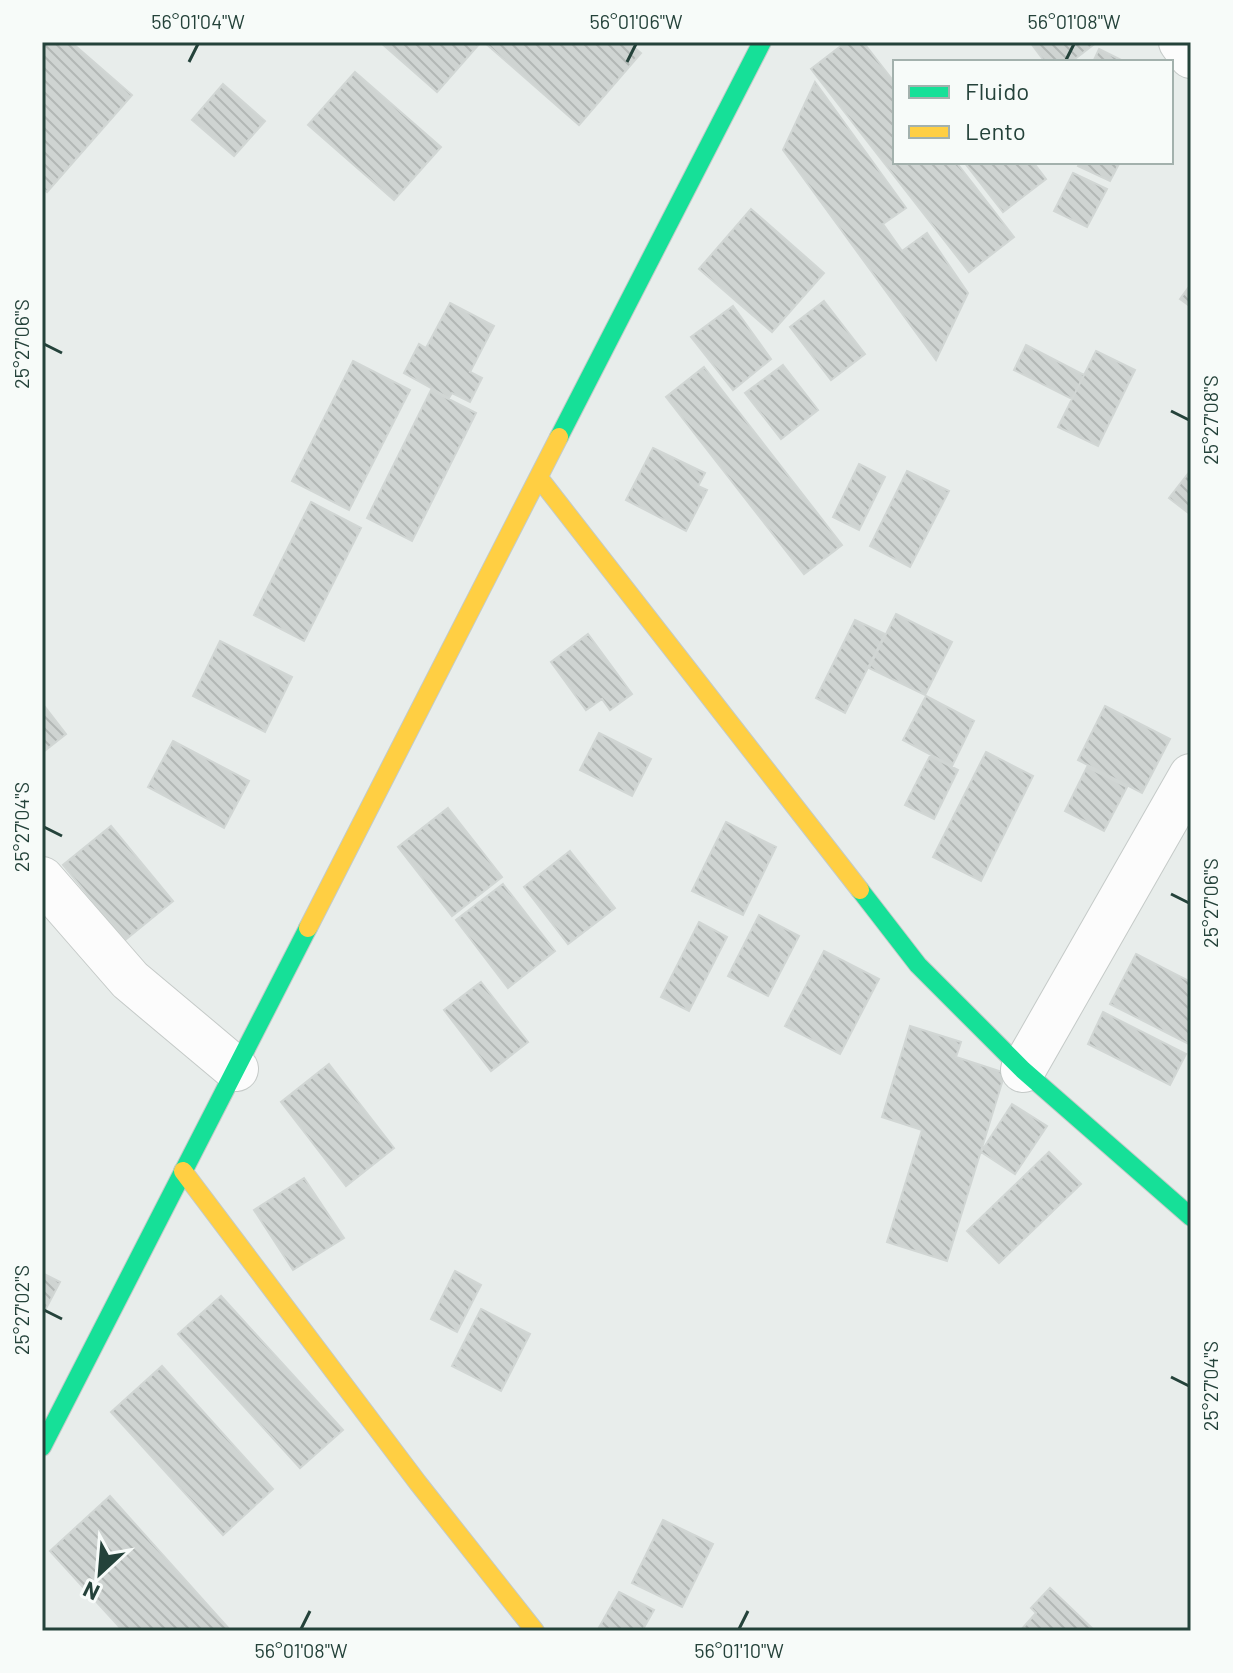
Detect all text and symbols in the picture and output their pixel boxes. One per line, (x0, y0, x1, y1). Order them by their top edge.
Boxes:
text: 56°01'04"W (151, 9, 245, 33)
text: 56°01'06"W (590, 9, 683, 33)
text: 56°01'08"W (1027, 9, 1121, 33)
legend (893, 60, 1173, 164)
text: Fluido (965, 76, 1029, 105)
text: Lento (965, 116, 1026, 145)
text: 25°27'06"S (9, 299, 33, 389)
text: 25°27'08"S (1198, 375, 1222, 465)
text: 25°27'04"S (9, 782, 33, 872)
text: 25°27'06"S (1198, 858, 1222, 948)
text: 25°27'02"S (9, 1265, 33, 1355)
text: 25°27'04"S (1198, 1341, 1222, 1431)
north arrow (60, 1533, 140, 1613)
text: N (79, 1577, 103, 1607)
text: 56°01'08"W (254, 1638, 348, 1662)
text: 56°01'10"W (694, 1638, 784, 1662)

